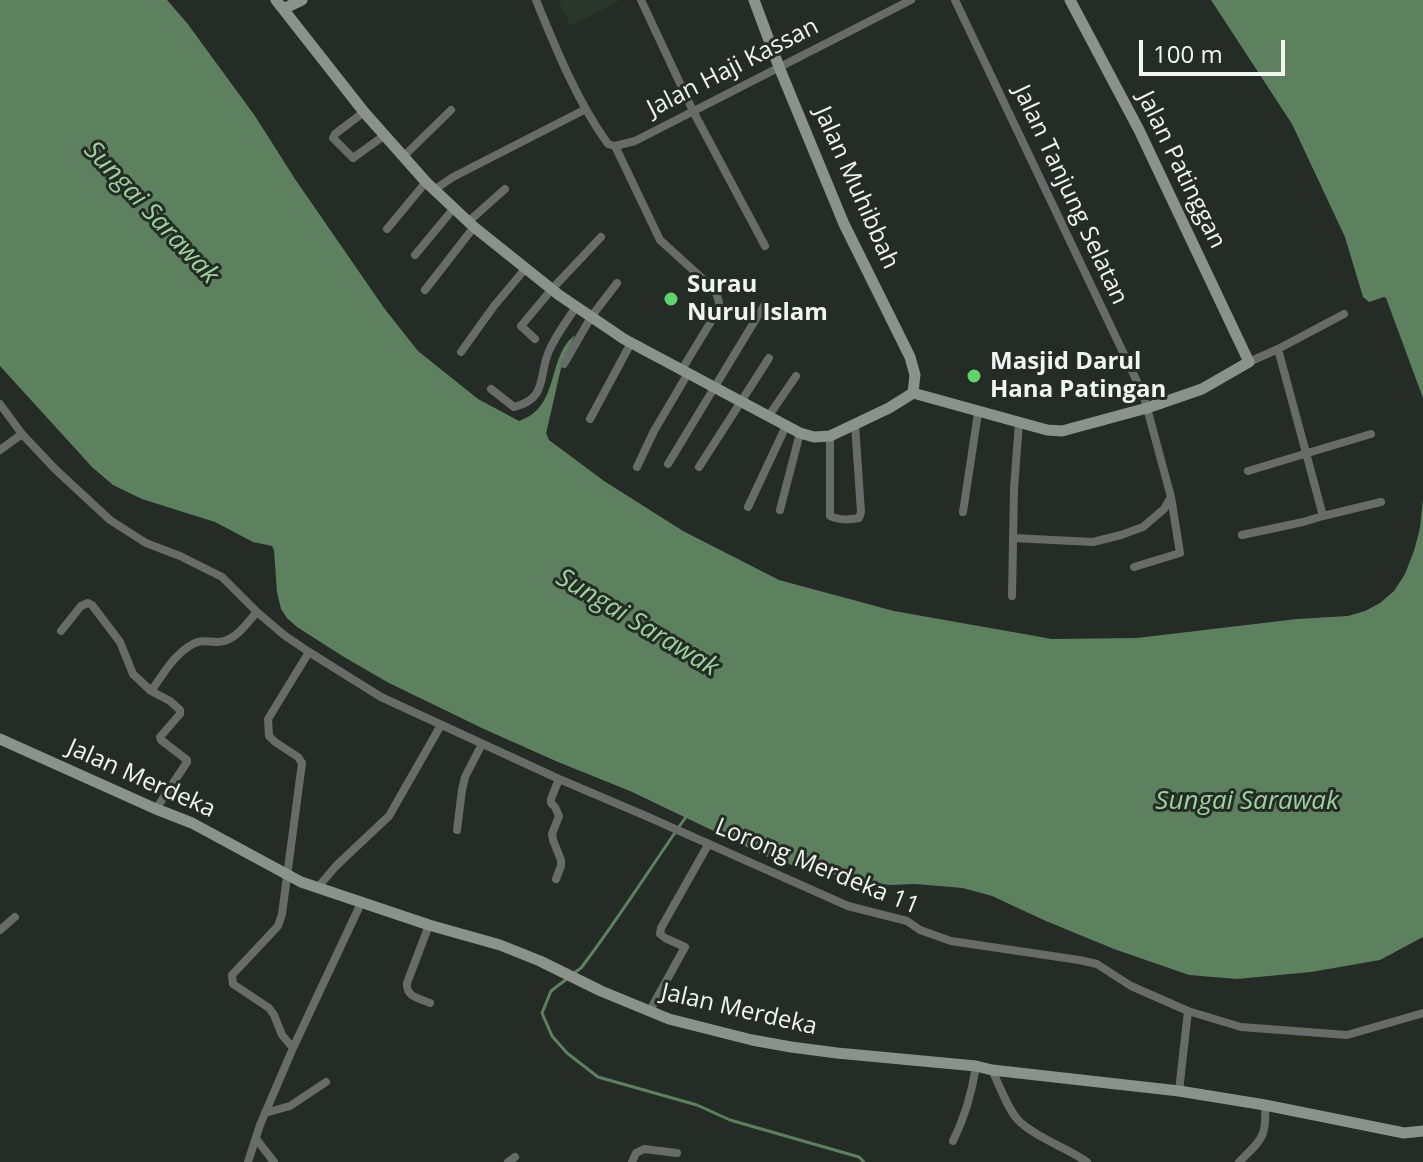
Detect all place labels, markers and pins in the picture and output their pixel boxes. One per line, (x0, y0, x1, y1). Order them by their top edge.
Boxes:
place label: Surau Nurul Islam (687, 271, 828, 327)
marker: Surau Nurul Islam (662, 290, 680, 308)
place label: Masjid Darul Hana Patingan (990, 348, 1166, 404)
marker: Masjid Darul Hana Patingan (965, 367, 983, 385)

